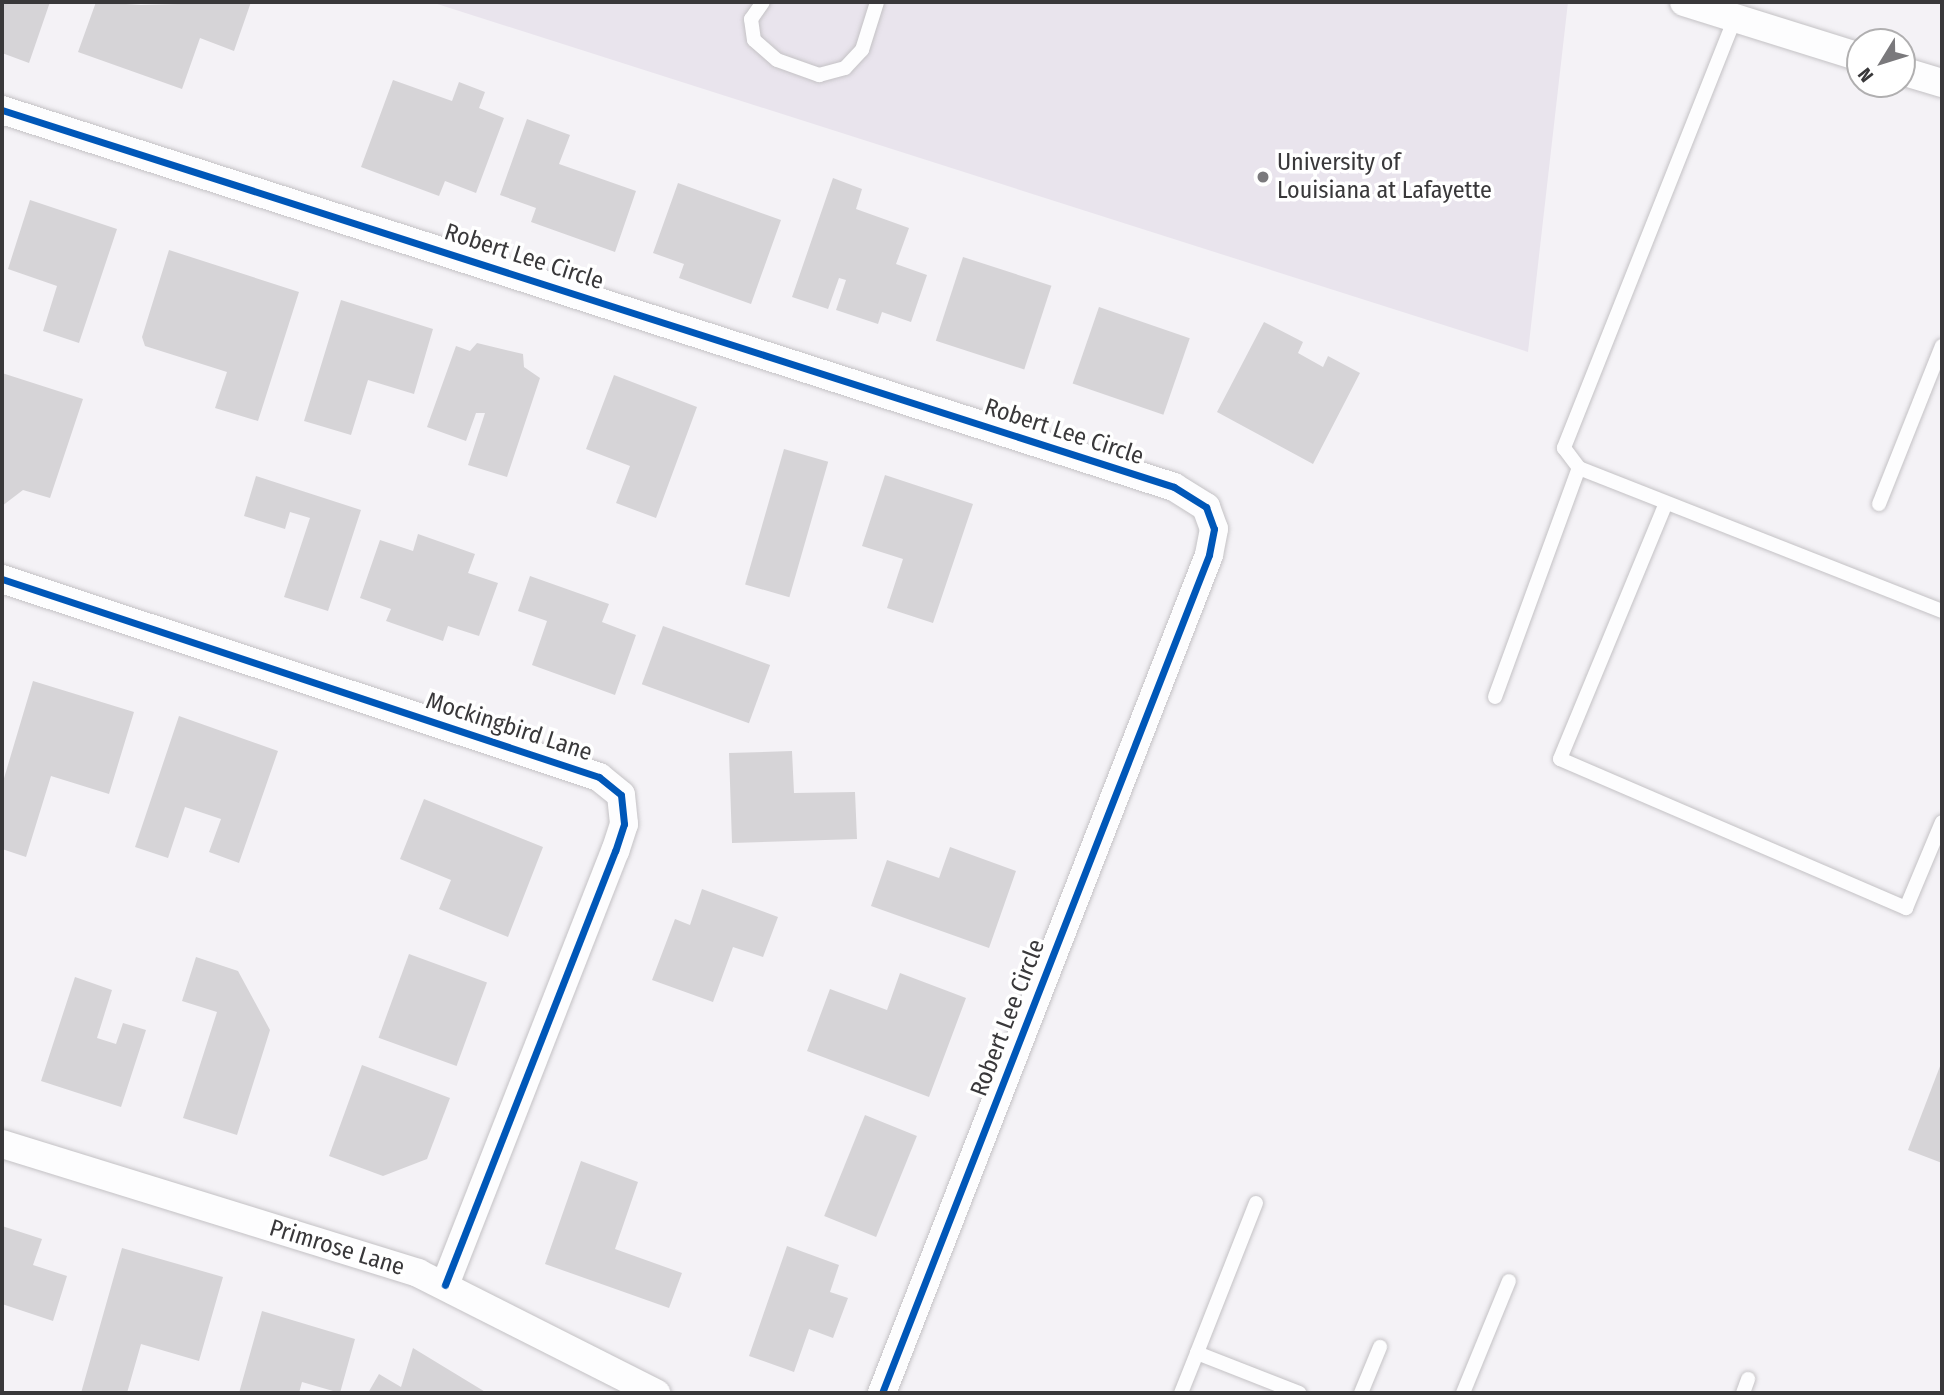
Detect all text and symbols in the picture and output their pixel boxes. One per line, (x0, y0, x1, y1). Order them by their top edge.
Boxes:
north arrow (1846, 28, 1916, 98)
text: N (1853, 63, 1878, 87)
place label: University of Louisiana at Lafayette (1277, 149, 1492, 205)
marker: University of Louisiana at Lafayette (1255, 169, 1271, 185)
street label: Robert Lee Circle (441, 218, 607, 296)
street label: Robert Lee Circle (981, 393, 1147, 471)
street label: Mockingbird Lane (422, 687, 596, 767)
street label: Robert Lee Circle (965, 936, 1051, 1100)
street label: Primrose Lane (266, 1214, 408, 1282)

